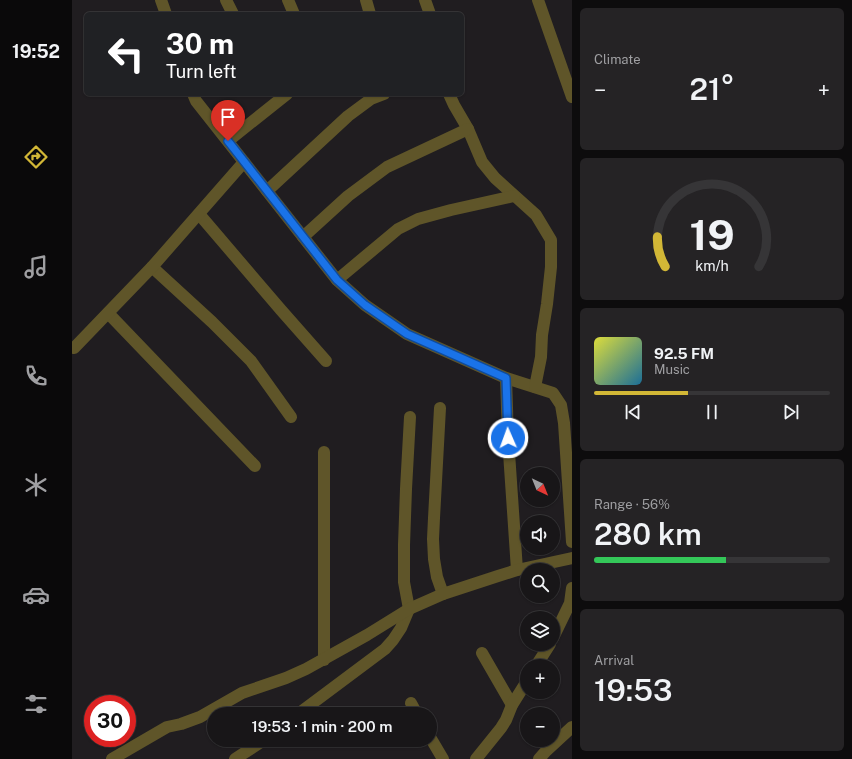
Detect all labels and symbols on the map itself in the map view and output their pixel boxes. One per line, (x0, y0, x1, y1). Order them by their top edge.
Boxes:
pin (211, 100, 245, 141)
position arrow (487, 417, 529, 459)
north arrow (520, 467, 560, 507)
speed limit sign: 30 (84, 695, 136, 747)

